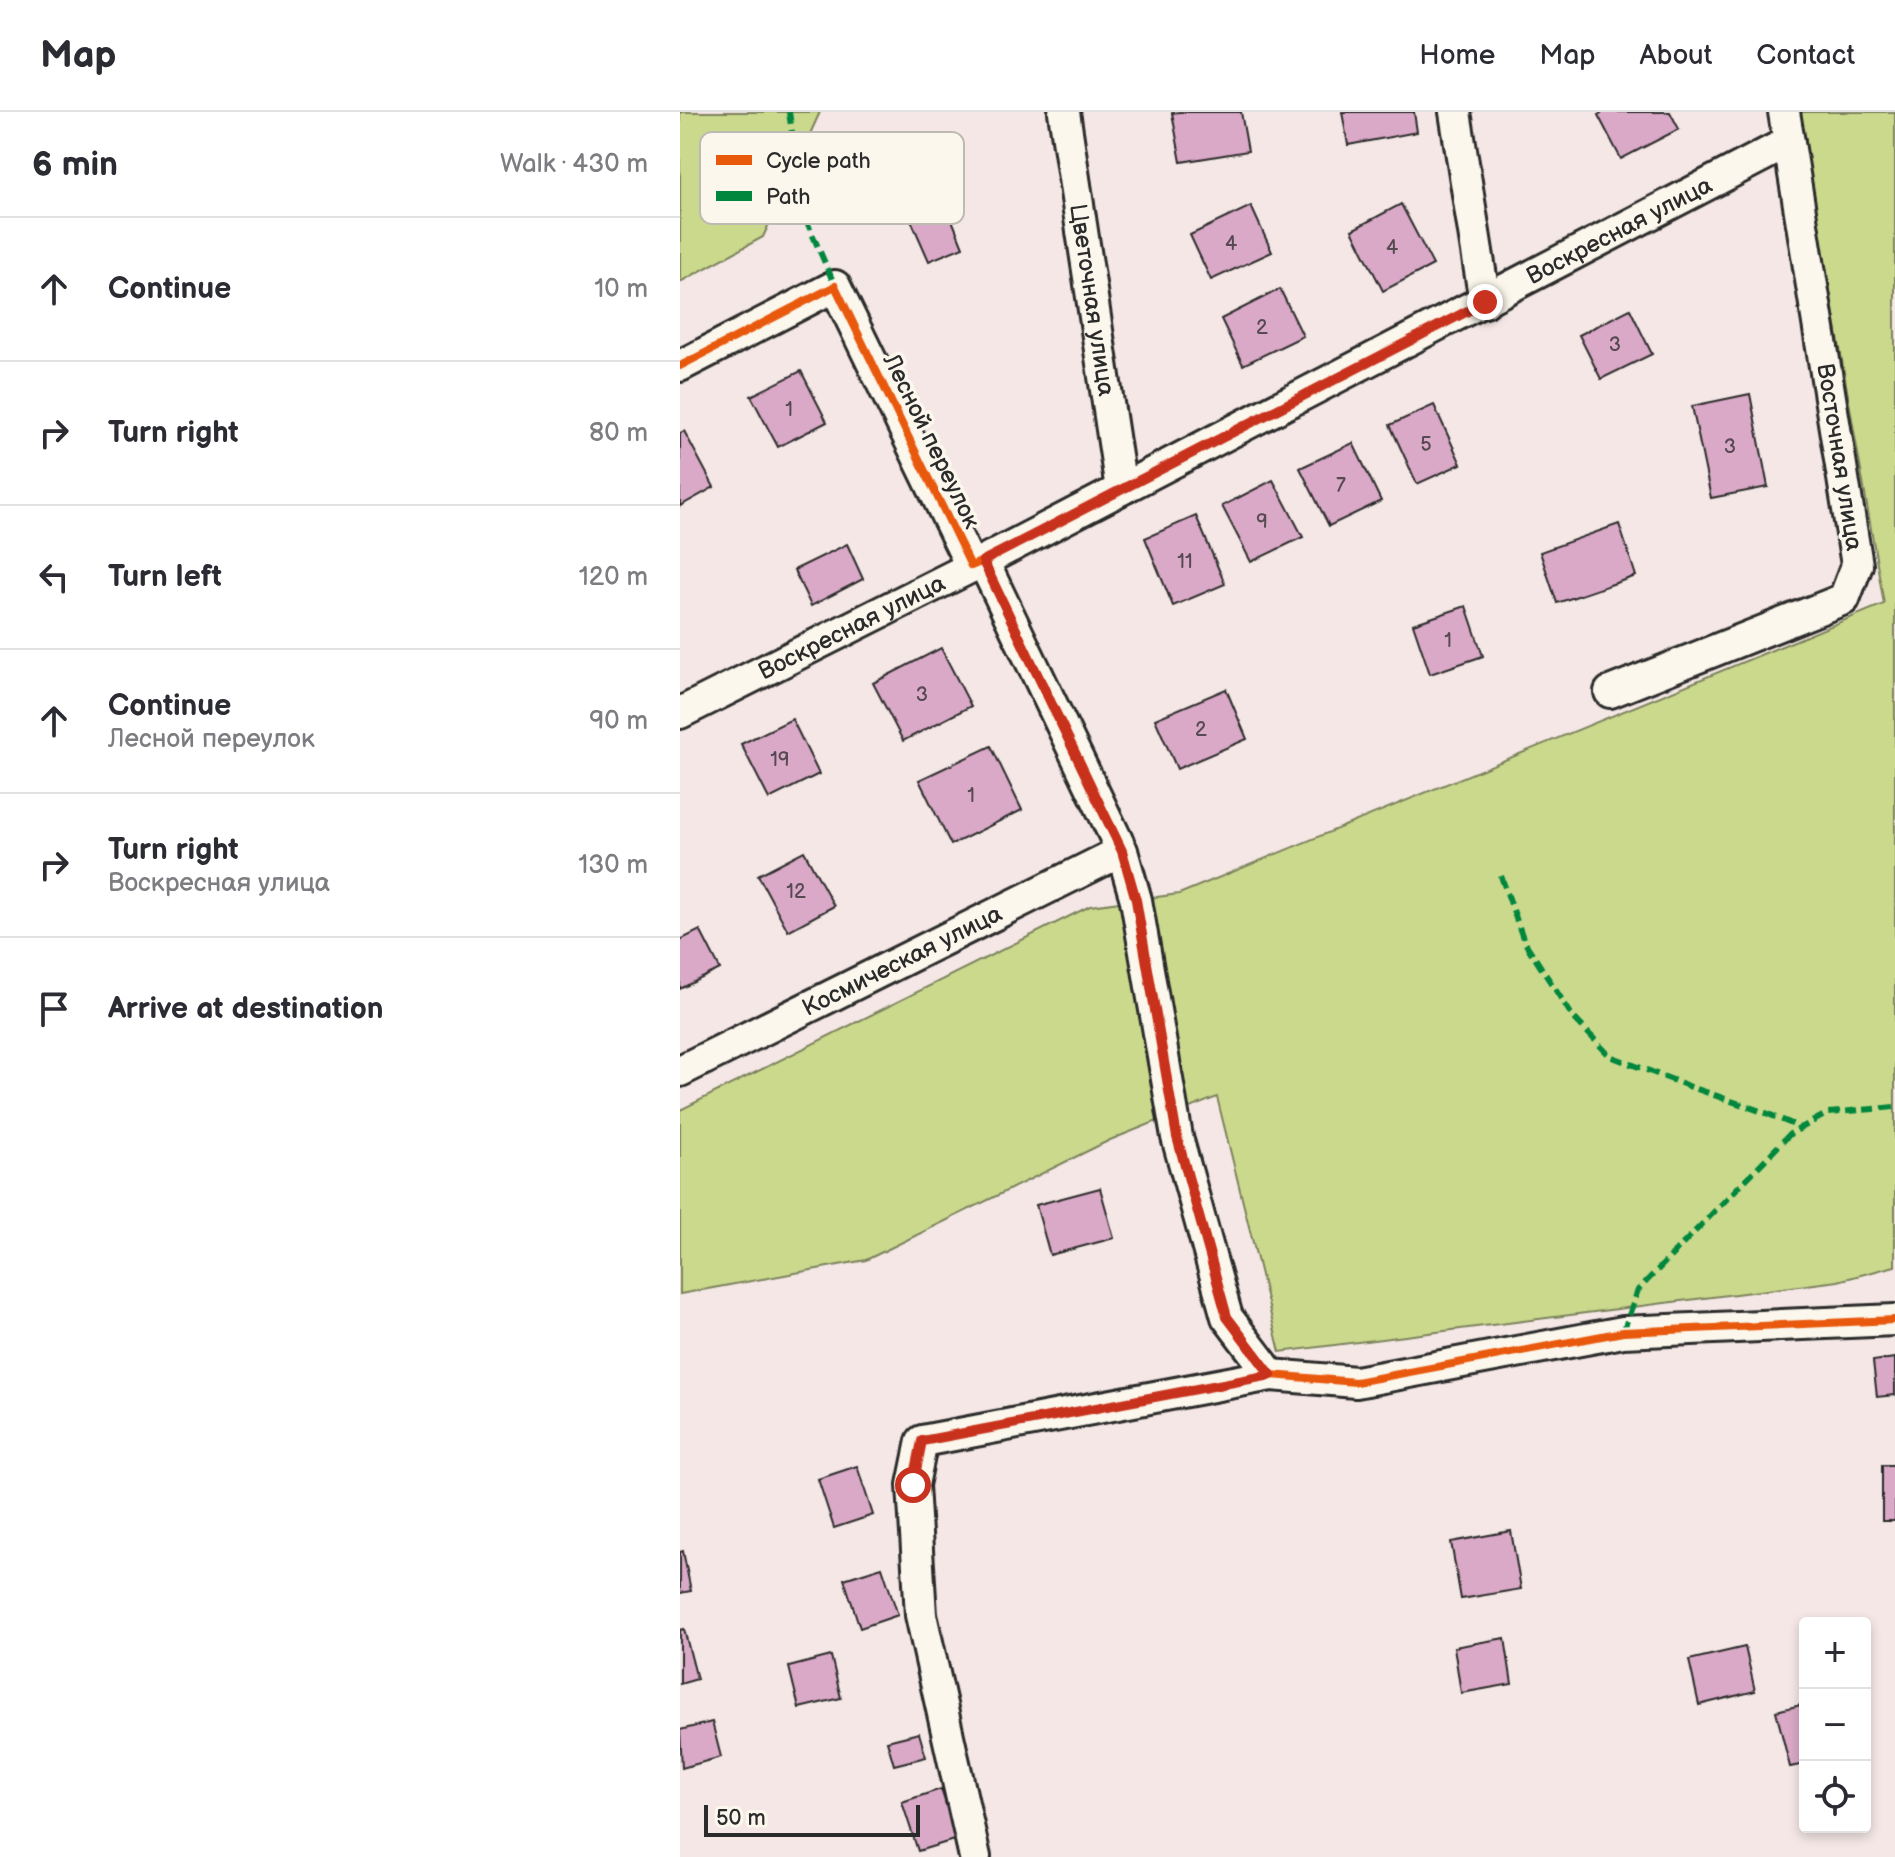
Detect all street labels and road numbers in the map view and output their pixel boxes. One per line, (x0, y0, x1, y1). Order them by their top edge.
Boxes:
street label: Воскресная улица (1522, 171, 1717, 291)
street label: Цветочная улица (1063, 202, 1121, 398)
street label: Лесной переулок (876, 348, 987, 534)
street label: Восточная улица (1810, 361, 1869, 553)
street label: Воскресная улица (754, 568, 950, 686)
street label: Космическая улица (798, 899, 1007, 1023)

